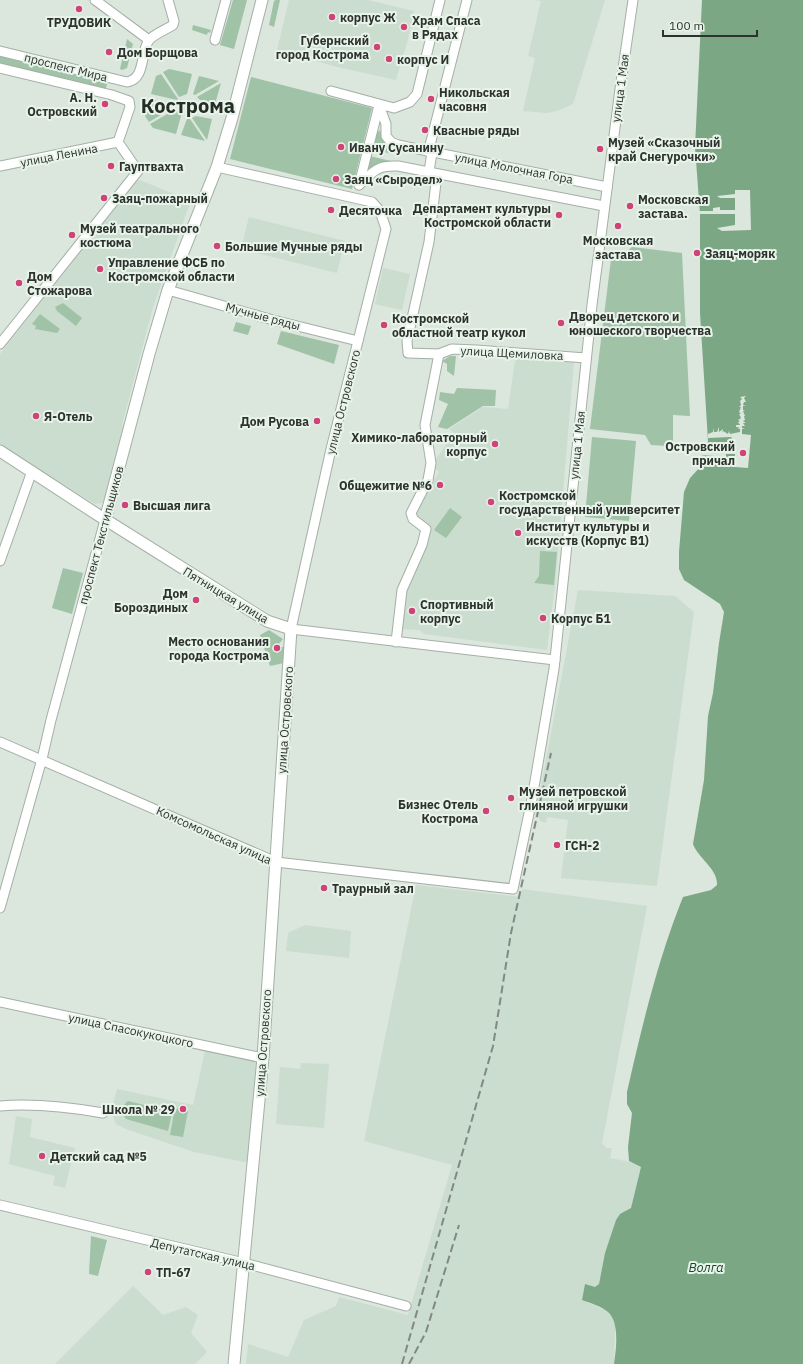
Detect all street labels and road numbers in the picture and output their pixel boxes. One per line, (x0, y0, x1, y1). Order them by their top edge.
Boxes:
street label: проспект Мира (23, 49, 110, 85)
street label: улица 1 Мая (608, 53, 632, 123)
street label: улица Ленина (19, 140, 100, 170)
street label: улица Молочная Гора (454, 149, 575, 187)
street label: Мучные ряды (224, 299, 302, 333)
street label: улица Щемиловка (460, 343, 564, 363)
street label: улица Островского (323, 348, 363, 456)
street label: улица 1 Мая (566, 410, 588, 480)
street label: проспект Текстильщиков (75, 464, 127, 606)
street label: Пятницкая улица (181, 564, 272, 627)
street label: улица Островского (274, 666, 296, 774)
street label: Комсомольская улица (154, 803, 275, 867)
street label: улица Островского (252, 989, 274, 1097)
street label: улица Спасокукоцкого (67, 1009, 195, 1051)
street label: Депутатская улица (149, 1235, 257, 1273)

